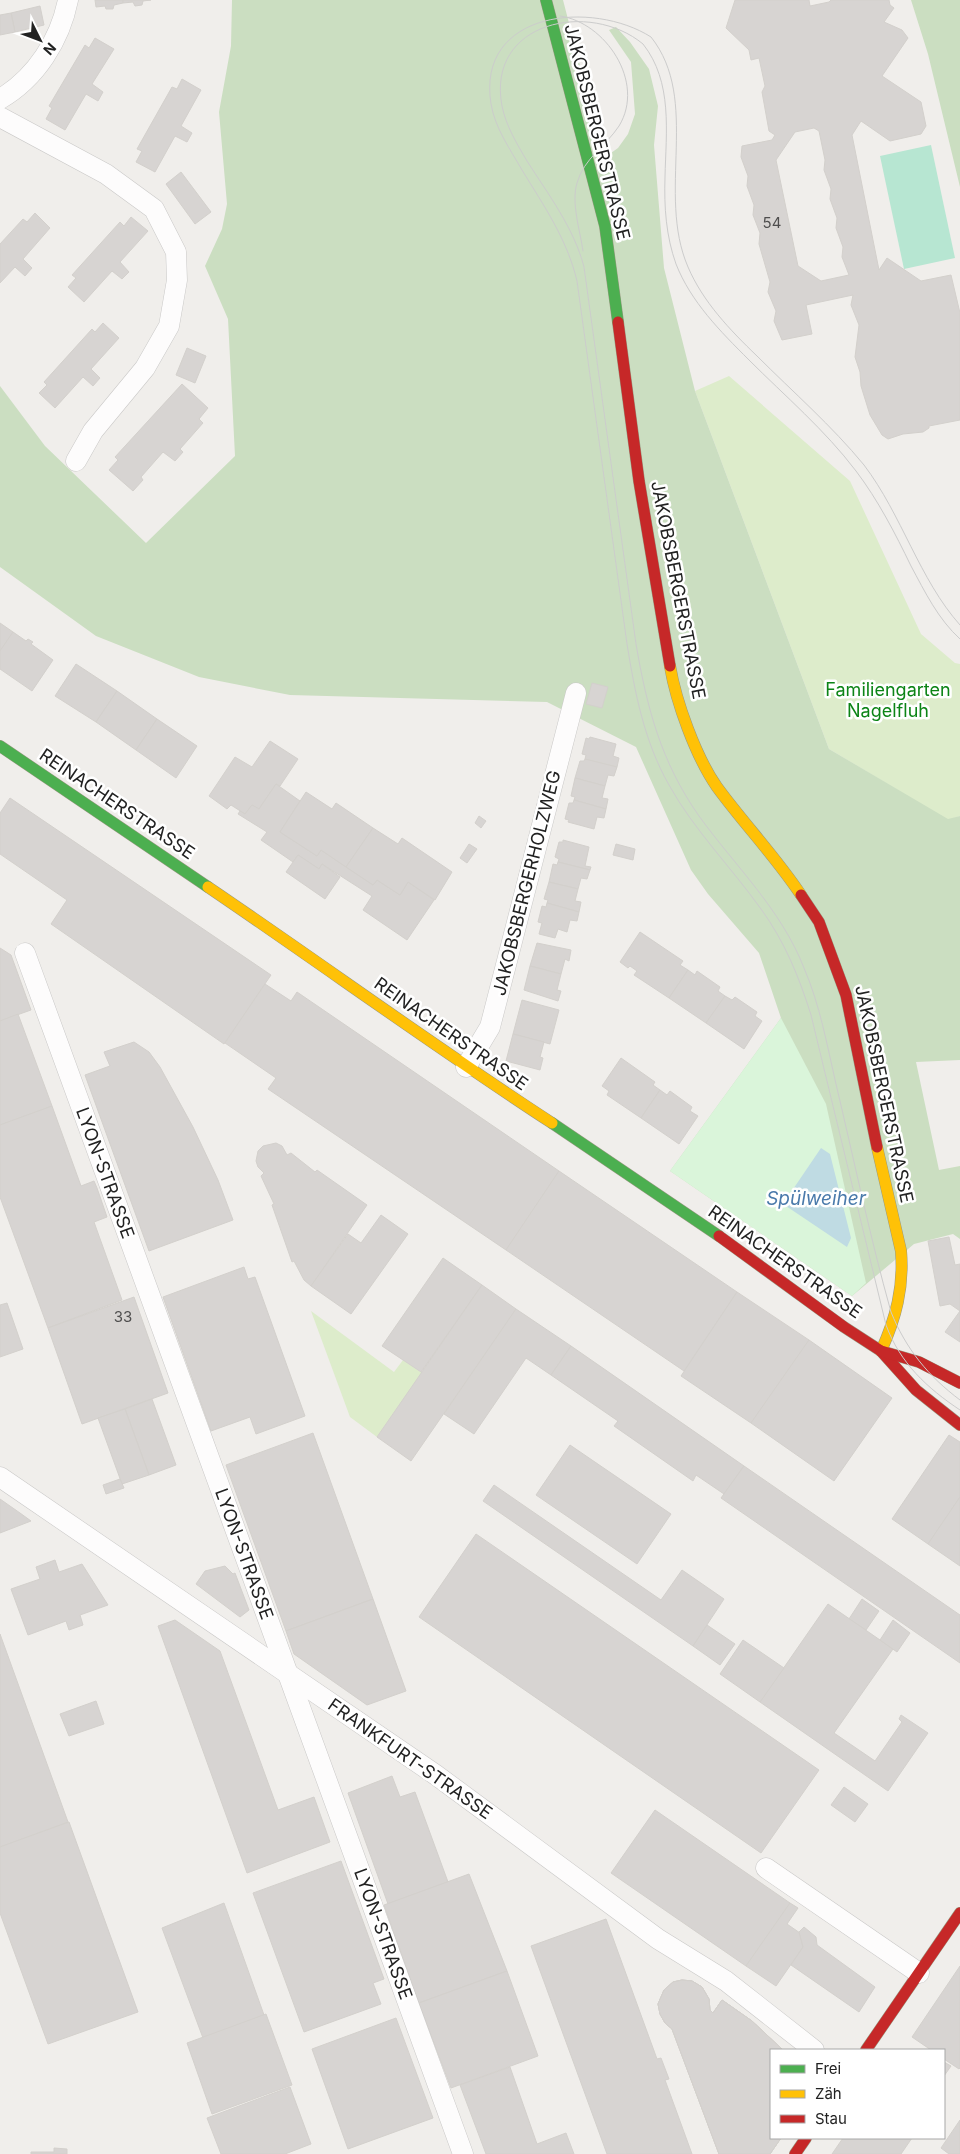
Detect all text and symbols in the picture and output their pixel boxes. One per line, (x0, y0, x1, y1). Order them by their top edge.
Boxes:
north arrow (15, 15, 65, 65)
street label: JAKOBSBERGERSTRASSE (560, 22, 635, 242)
text: N (40, 39, 60, 59)
house number: 54 (763, 213, 781, 232)
street label: JAKOBSBERGERSTRASSE (647, 479, 710, 701)
park label: Familiengarten Nagelfluh (825, 679, 951, 721)
street label: REINACHERSTRASSE (36, 744, 199, 863)
street label: JAKOBSBERGERHOLZWEG (488, 768, 565, 998)
street label: REINACHERSTRASSE (370, 973, 532, 1095)
street label: JAKOBSBERGERSTRASSE (851, 983, 918, 1205)
street label: LYON-STRASSE (72, 1104, 139, 1241)
water label: Spülweiher (766, 1187, 867, 1210)
street label: REINACHERSTRASSE (704, 1201, 866, 1323)
house number: 33 (114, 1307, 132, 1326)
street label: LYON-STRASSE (211, 1485, 278, 1622)
street label: FRANKFURT-STRASSE (324, 1694, 496, 1823)
street label: LYON-STRASSE (350, 1865, 417, 2002)
legend (770, 2049, 945, 2139)
text: Frei (815, 2059, 841, 2078)
text: Zäh (815, 2084, 842, 2103)
text: Stau (815, 2109, 847, 2128)

